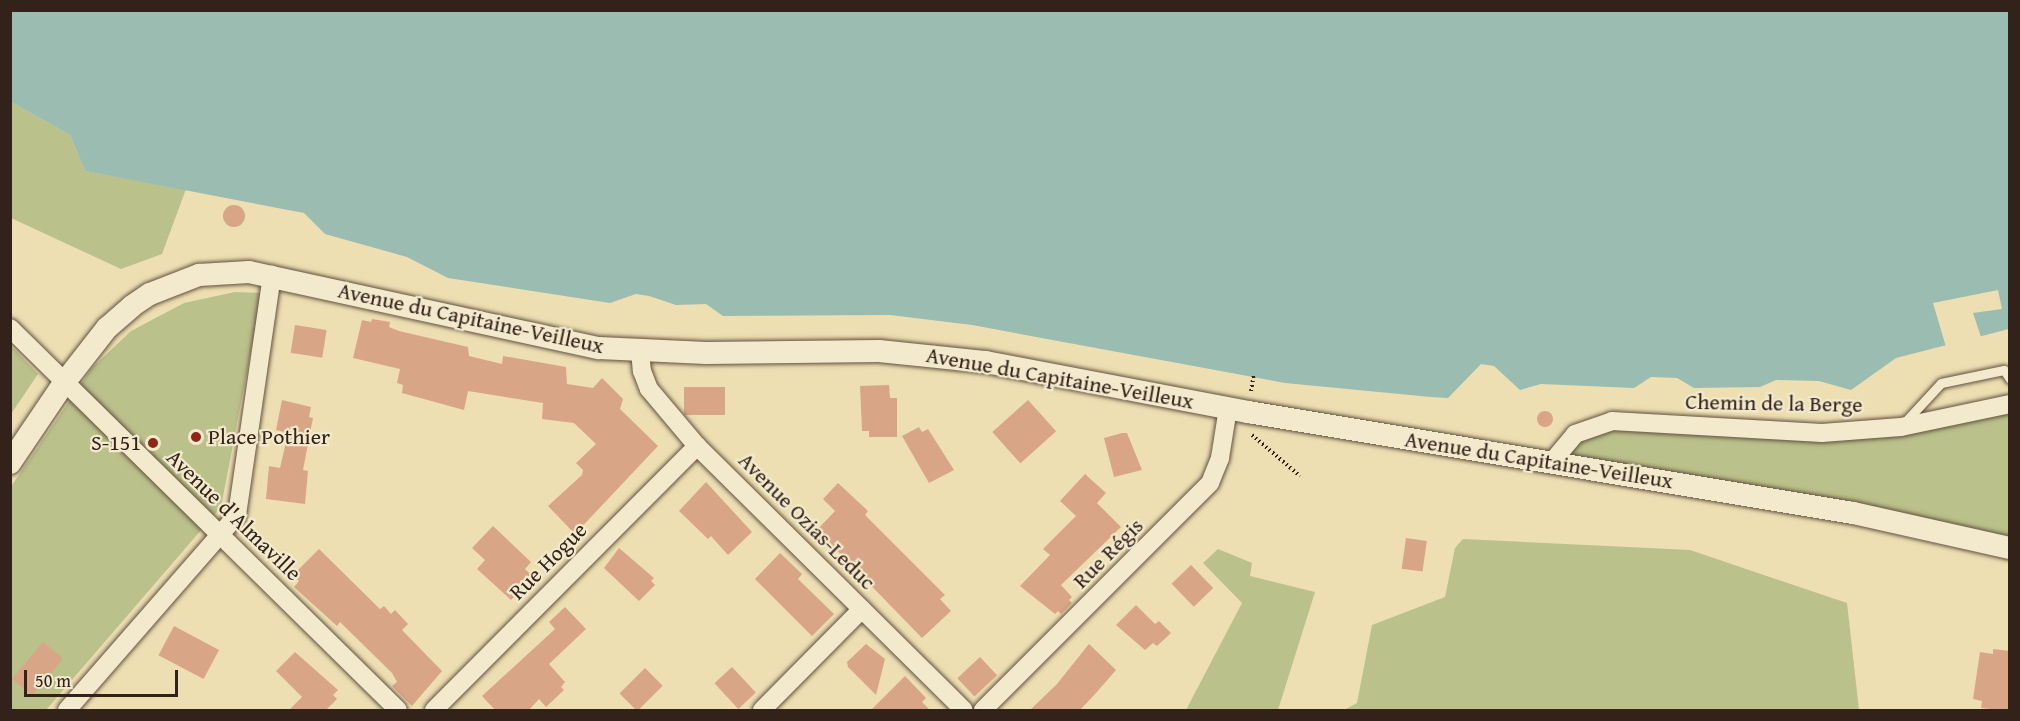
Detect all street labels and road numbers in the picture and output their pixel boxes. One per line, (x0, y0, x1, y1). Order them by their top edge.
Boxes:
street label: Avenue du Capitaine-Veilleux (336, 277, 606, 359)
street label: Avenue du Capitaine-Veilleux (924, 341, 1196, 415)
street label: Chemin de la Berge (1685, 388, 1863, 418)
street label: Avenue du Capitaine-Veilleux (1403, 426, 1675, 494)
street label: Avenue d'Almaville (161, 444, 307, 586)
street label: Avenue Ozias-Leduc (733, 447, 881, 595)
street label: Rue Régis (1067, 512, 1149, 594)
street label: Rue Hogue (504, 517, 592, 605)

